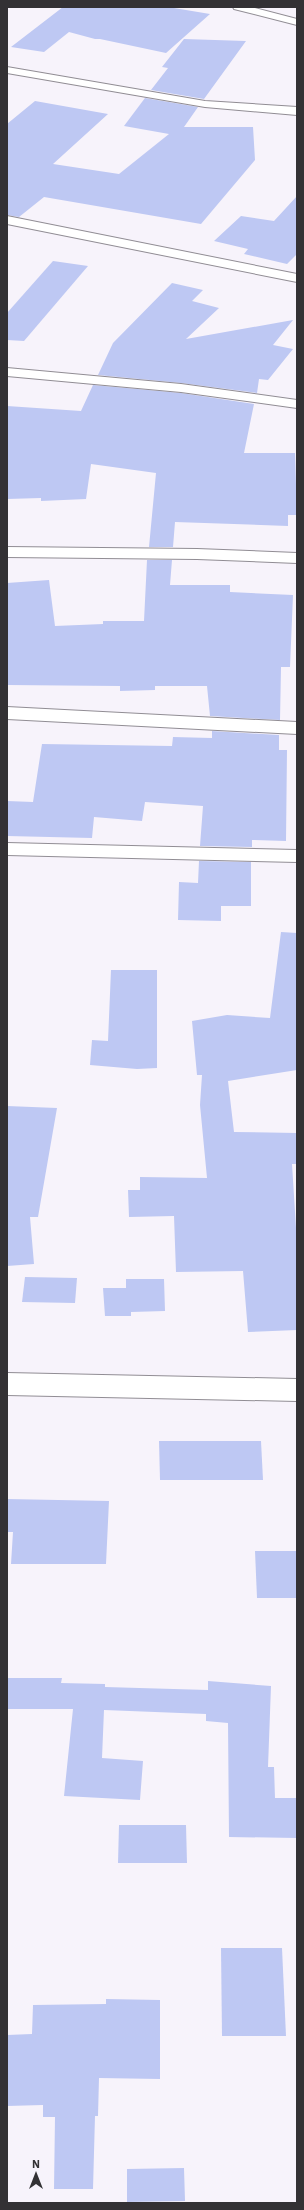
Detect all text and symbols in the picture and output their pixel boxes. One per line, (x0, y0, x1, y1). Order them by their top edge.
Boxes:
north arrow (16, 2154, 56, 2194)
text: N (32, 2157, 40, 2171)

